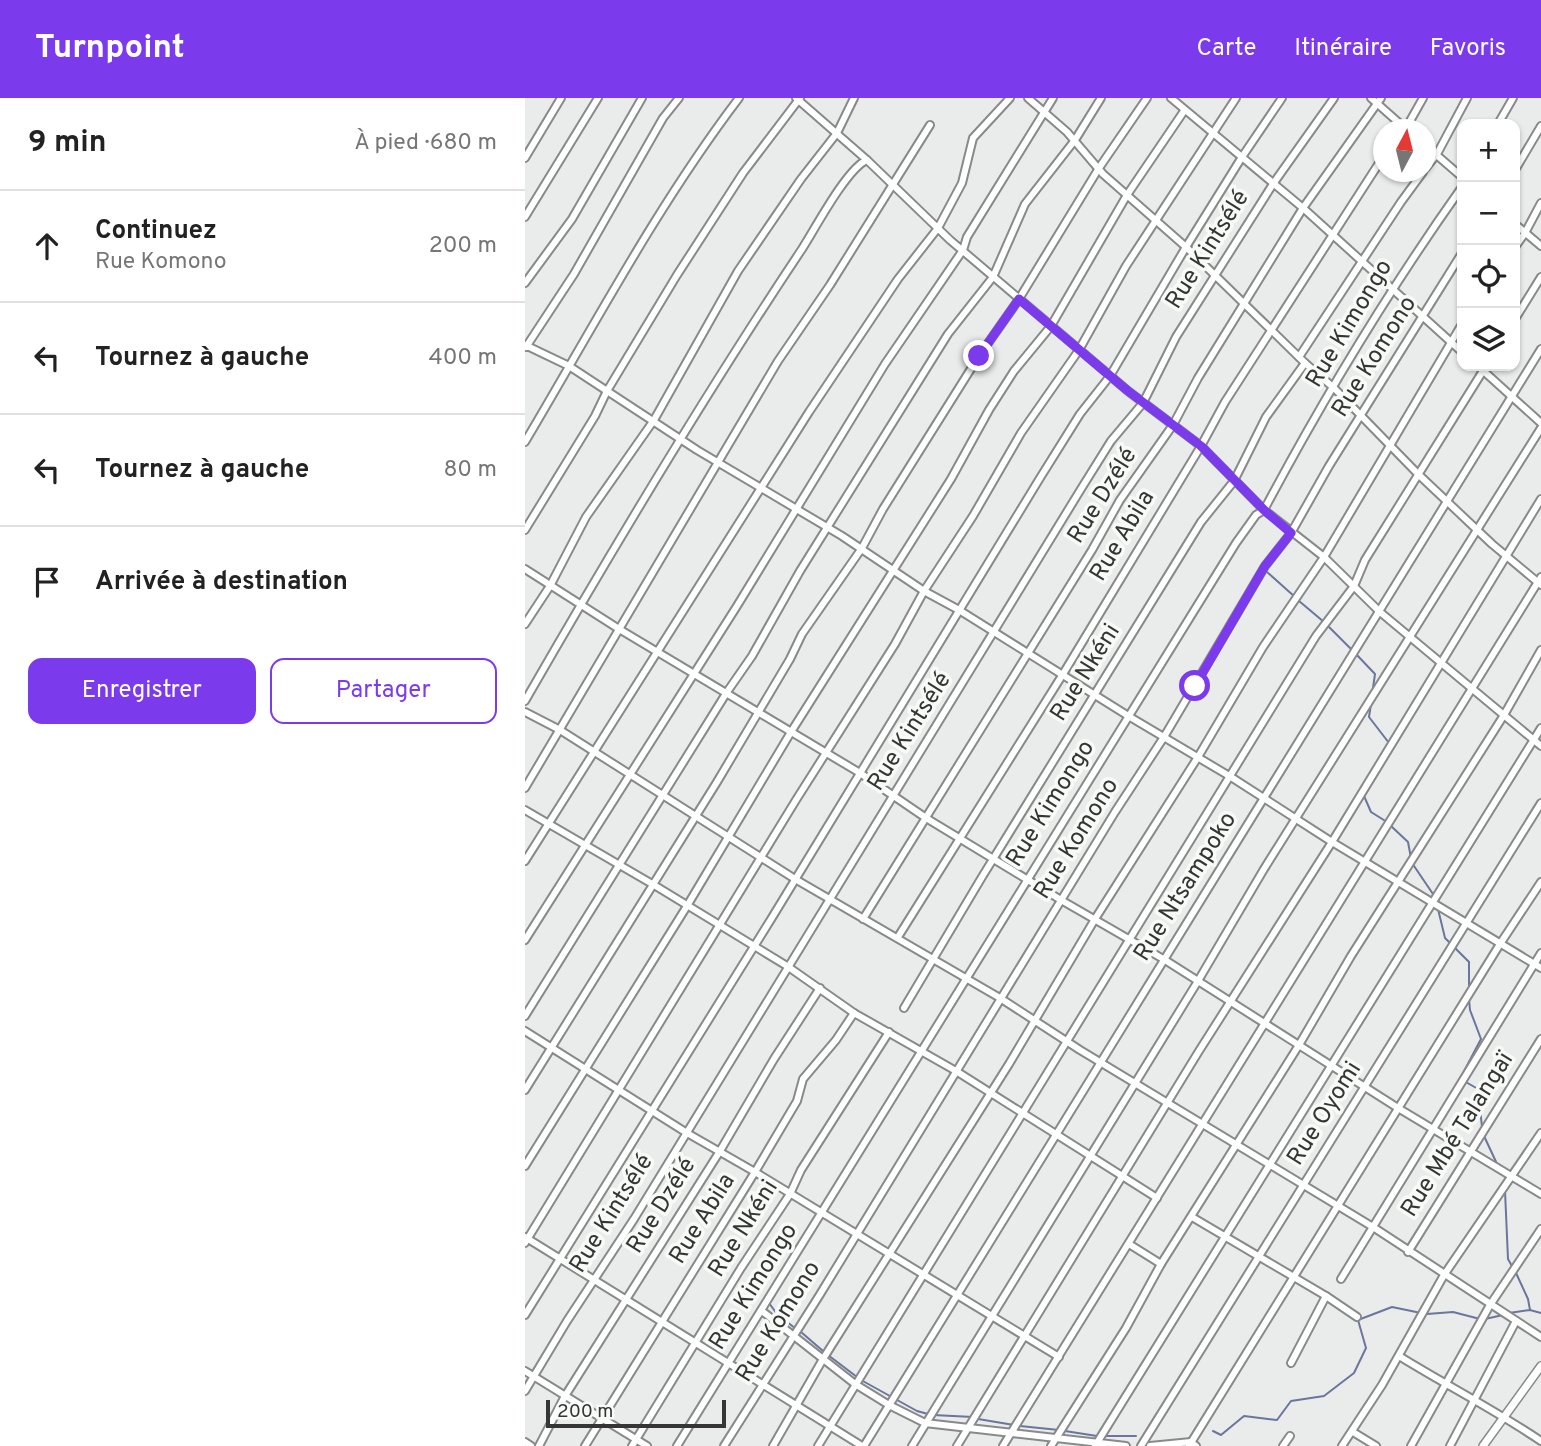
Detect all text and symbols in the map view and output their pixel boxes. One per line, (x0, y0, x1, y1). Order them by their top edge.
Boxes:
text: Turnpoint (35, 28, 185, 70)
text: Carte (1196, 34, 1256, 64)
text: Itinéraire (1294, 34, 1392, 64)
text: Favoris (1430, 34, 1506, 64)
north arrow (1373, 119, 1436, 182)
map controls (1457, 119, 1520, 371)
button: + (1457, 119, 1520, 182)
text: 9 min (28, 125, 106, 162)
text: À pied · 680 m (354, 129, 497, 158)
button: − (1457, 182, 1520, 245)
street label: Rue Kintsélé (1160, 185, 1256, 315)
text: Continuez (95, 215, 217, 248)
icon: ahead (28, 227, 66, 265)
text: 200 m (429, 232, 497, 261)
button: locate (1457, 245, 1520, 308)
text: Rue Komono (95, 248, 227, 277)
street label: Rue Kimongo (1300, 255, 1400, 393)
street label: Rue Komono (1326, 291, 1424, 423)
button: layers (1457, 308, 1520, 371)
icon: left (28, 339, 66, 377)
route end (963, 340, 994, 371)
text: Tournez à gauche (95, 342, 309, 375)
text: 400 m (428, 344, 497, 373)
street label: Rue Dzélé (1062, 442, 1144, 550)
icon: left (28, 451, 66, 489)
text: Tournez à gauche (95, 454, 309, 487)
text: 80 m (444, 456, 497, 485)
street label: Rue Abila (1084, 485, 1162, 587)
icon: arrive (28, 563, 66, 601)
text: Arrivée à destination (95, 566, 348, 599)
street label: Rue Nkéni (1044, 619, 1128, 727)
button: Enregistrer (28, 658, 256, 724)
button: Partager (270, 658, 497, 724)
street label: Rue Kintsélé (862, 667, 958, 797)
route start (1179, 670, 1210, 701)
street label: Rue Kimongo (1000, 735, 1102, 873)
street label: Rue Komono (1028, 773, 1126, 905)
street label: Rue Ntsampoko (1128, 807, 1244, 967)
street label: Rue Mbé Talangaï (1395, 1046, 1521, 1223)
street label: Rue Oyomi (1281, 1056, 1369, 1172)
street label: Rue Kintsélé (564, 1149, 660, 1279)
street label: Rue Dzélé (621, 1152, 703, 1260)
street label: Rue Abila (663, 1168, 743, 1270)
street label: Rue Nkéni (702, 1175, 786, 1283)
street label: Rue Kimongo (703, 1218, 805, 1356)
street label: Rue Komono (730, 1256, 828, 1388)
scale bar (546, 1397, 726, 1429)
text: 200 m (557, 1400, 613, 1424)

